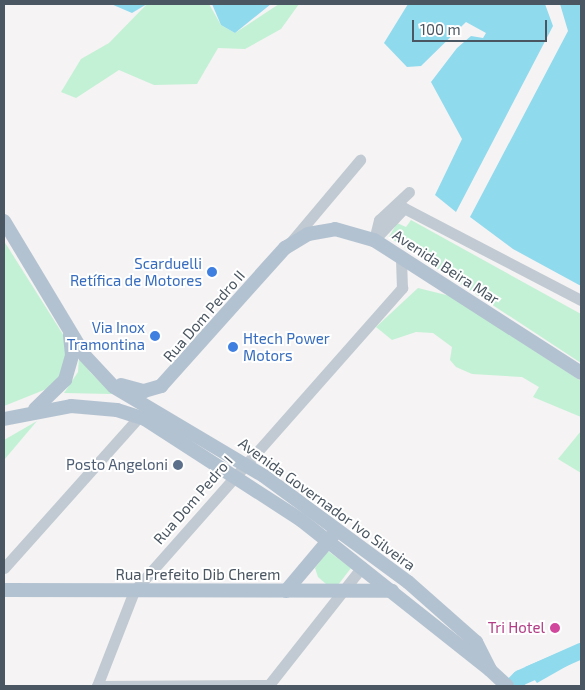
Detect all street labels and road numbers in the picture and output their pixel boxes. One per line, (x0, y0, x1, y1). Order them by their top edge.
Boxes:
street label: Avenida Beira Mar (389, 226, 503, 308)
street label: Rua Dom Pedro II (159, 267, 249, 365)
street label: Avenida Governador Ivo Silveira (235, 434, 419, 574)
street label: Rua Dom Pedro I (150, 452, 236, 548)
street label: Rua Prefeito Dib Cherem (116, 566, 280, 584)

